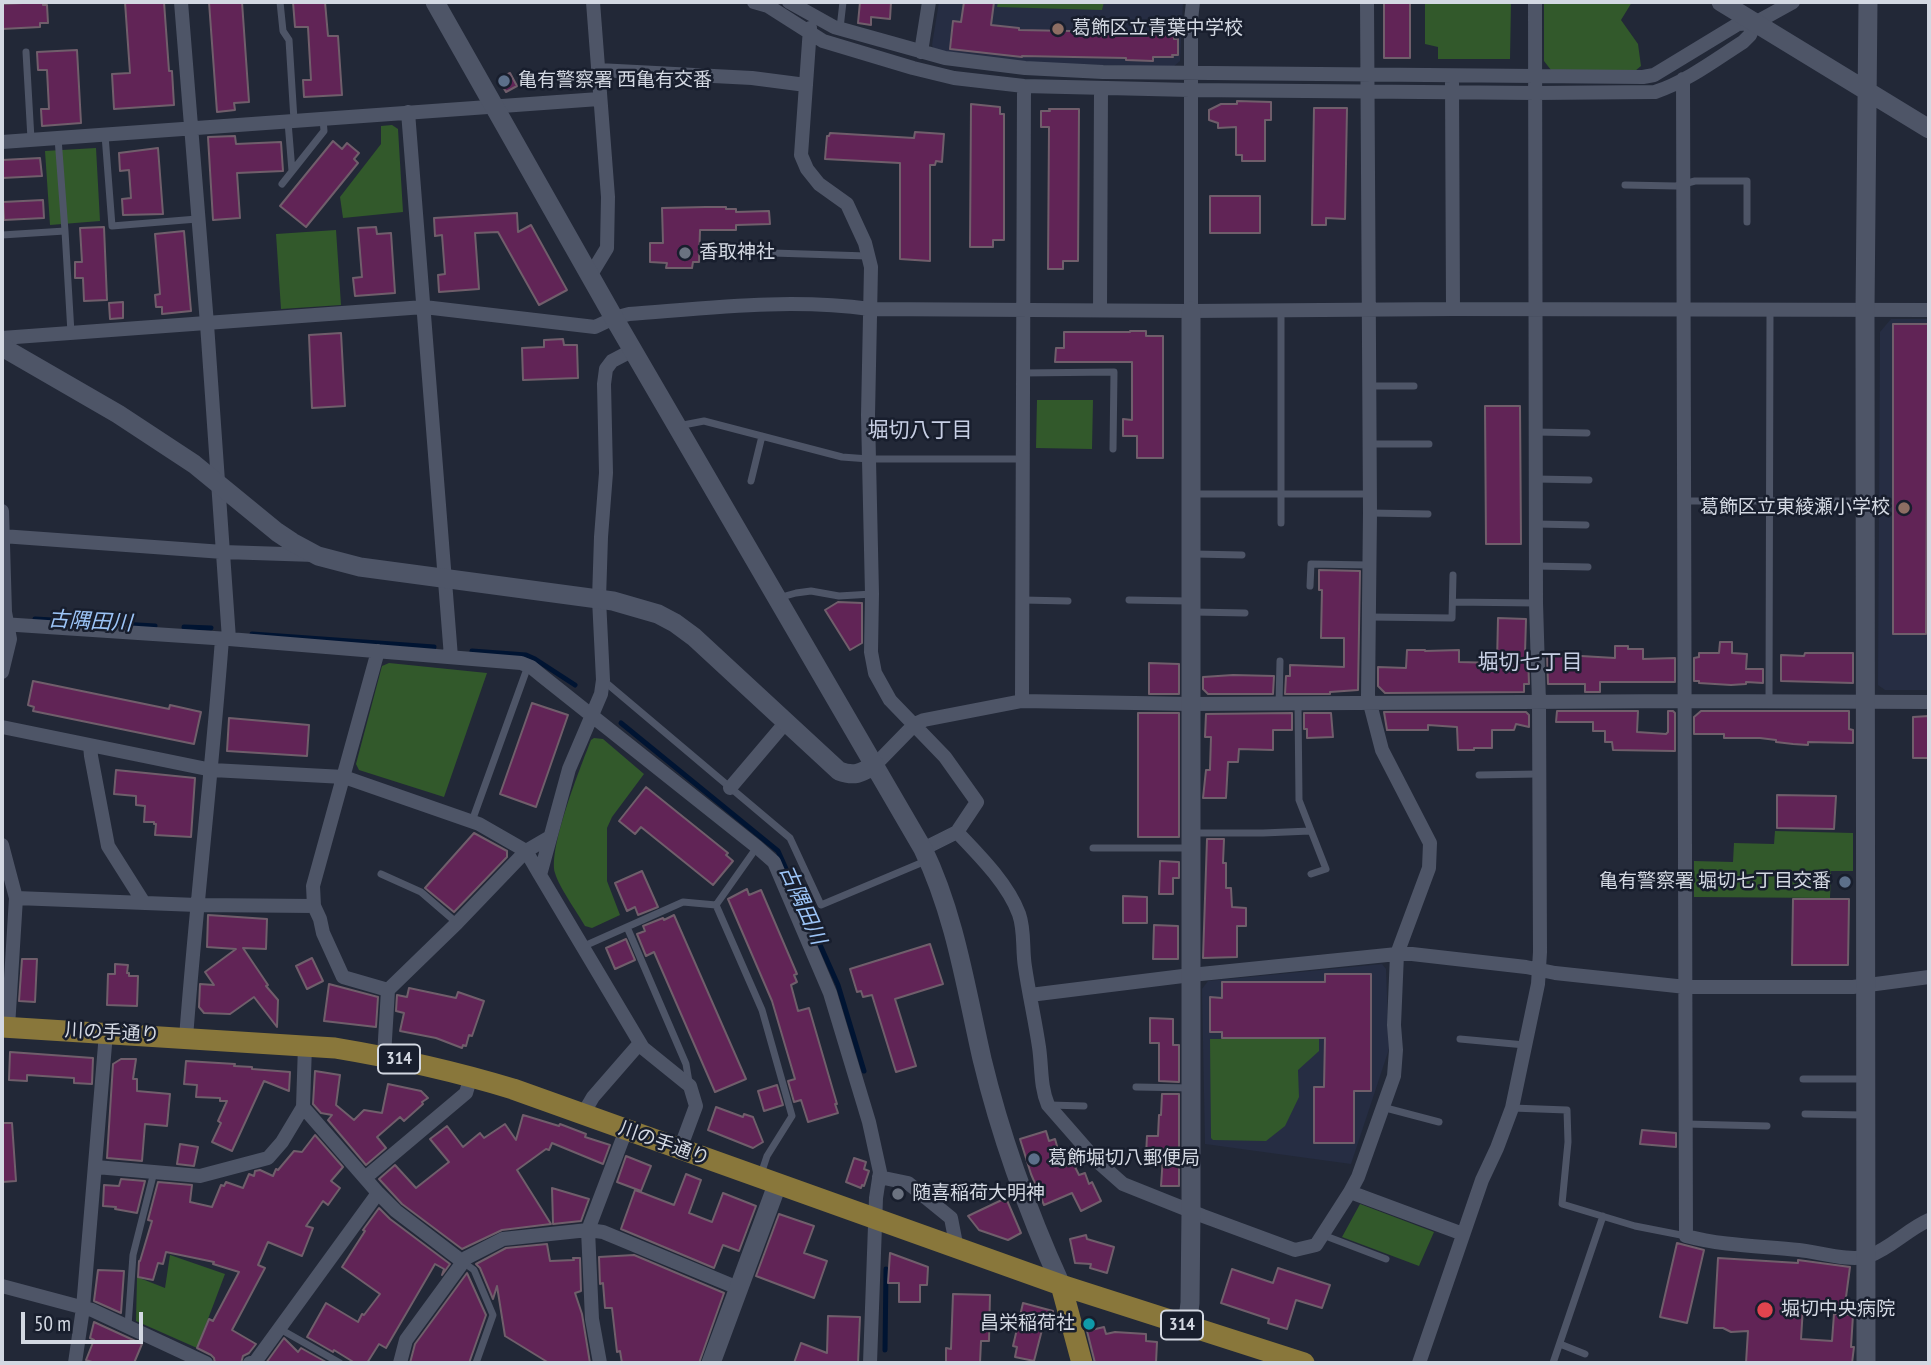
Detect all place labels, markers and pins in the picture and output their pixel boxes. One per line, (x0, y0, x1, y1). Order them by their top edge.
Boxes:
place label: 葛飾区立青葉中学校 (1072, 18, 1243, 40)
marker: 葛飾区立青葉中学校 (1050, 21, 1066, 37)
place label: 亀有警察署 西亀有交番 (518, 70, 712, 92)
marker: 亀有警察署 西亀有交番 (496, 73, 512, 89)
place label: 香取神社 (699, 242, 775, 264)
marker: 香取神社 (677, 245, 693, 261)
place label: 葛飾区立東綾瀬小学校 (1700, 497, 1890, 519)
marker: 葛飾区立東綾瀬小学校 (1896, 500, 1912, 516)
place label: 亀有警察署 堀切七丁目交番 (1599, 871, 1831, 893)
marker: 亀有警察署 堀切七丁目交番 (1837, 874, 1853, 890)
place label: 葛飾堀切八郵便局 (1048, 1148, 1200, 1170)
marker: 葛飾堀切八郵便局 (1026, 1151, 1042, 1167)
place label: 随喜稲荷大明神 (912, 1183, 1045, 1205)
marker: 随喜稲荷大明神 (890, 1186, 906, 1202)
place label: 堀切中央病院 (1781, 1299, 1895, 1321)
marker: 堀切中央病院 (1755, 1300, 1775, 1320)
place label: 昌栄稲荷社 (980, 1313, 1075, 1335)
marker: 昌栄稲荷社 (1081, 1316, 1097, 1332)

